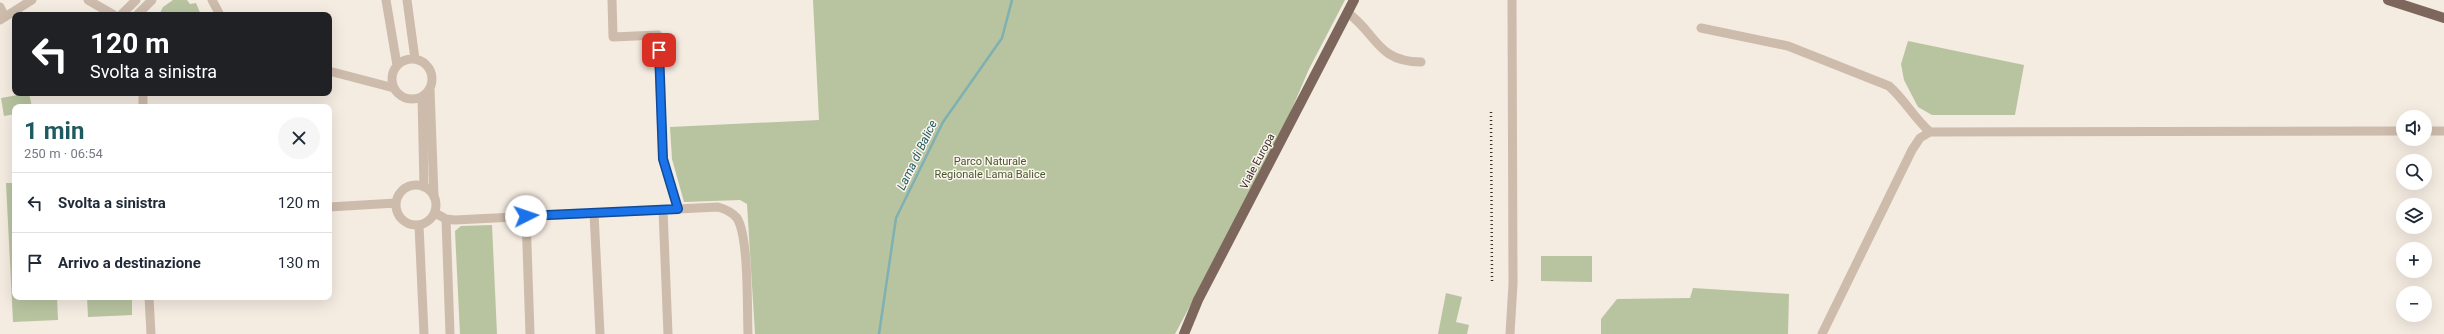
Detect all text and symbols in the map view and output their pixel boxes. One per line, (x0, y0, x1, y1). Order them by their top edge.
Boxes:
text: 120 m (90, 27, 169, 60)
icon: left (24, 28, 76, 80)
pin (642, 33, 676, 67)
icon: arrive (648, 39, 670, 61)
text: Svolta a sinistra (90, 61, 217, 82)
map controls (2396, 110, 2432, 322)
button: sound (2396, 110, 2432, 146)
text: 1 min (24, 117, 84, 145)
button: close (278, 117, 320, 159)
water label: Lama di Balice (894, 118, 940, 192)
street label: Viale Europa (1237, 131, 1278, 191)
text: 250 m · 06:54 (24, 146, 103, 161)
button: search (2396, 154, 2432, 190)
park label: Parco Naturale Regionale Lama Balice (934, 155, 1046, 181)
icon: left (24, 192, 46, 214)
text: Svolta a sinistra (58, 194, 166, 212)
text: 120 m (278, 194, 320, 212)
position arrow (505, 195, 547, 237)
button: layers (2396, 198, 2432, 234)
button: + (2396, 242, 2432, 278)
icon: arrive (24, 252, 46, 274)
text: Arrivo a destinazione (58, 254, 201, 272)
text: 130 m (278, 254, 320, 272)
button: − (2396, 286, 2432, 322)

